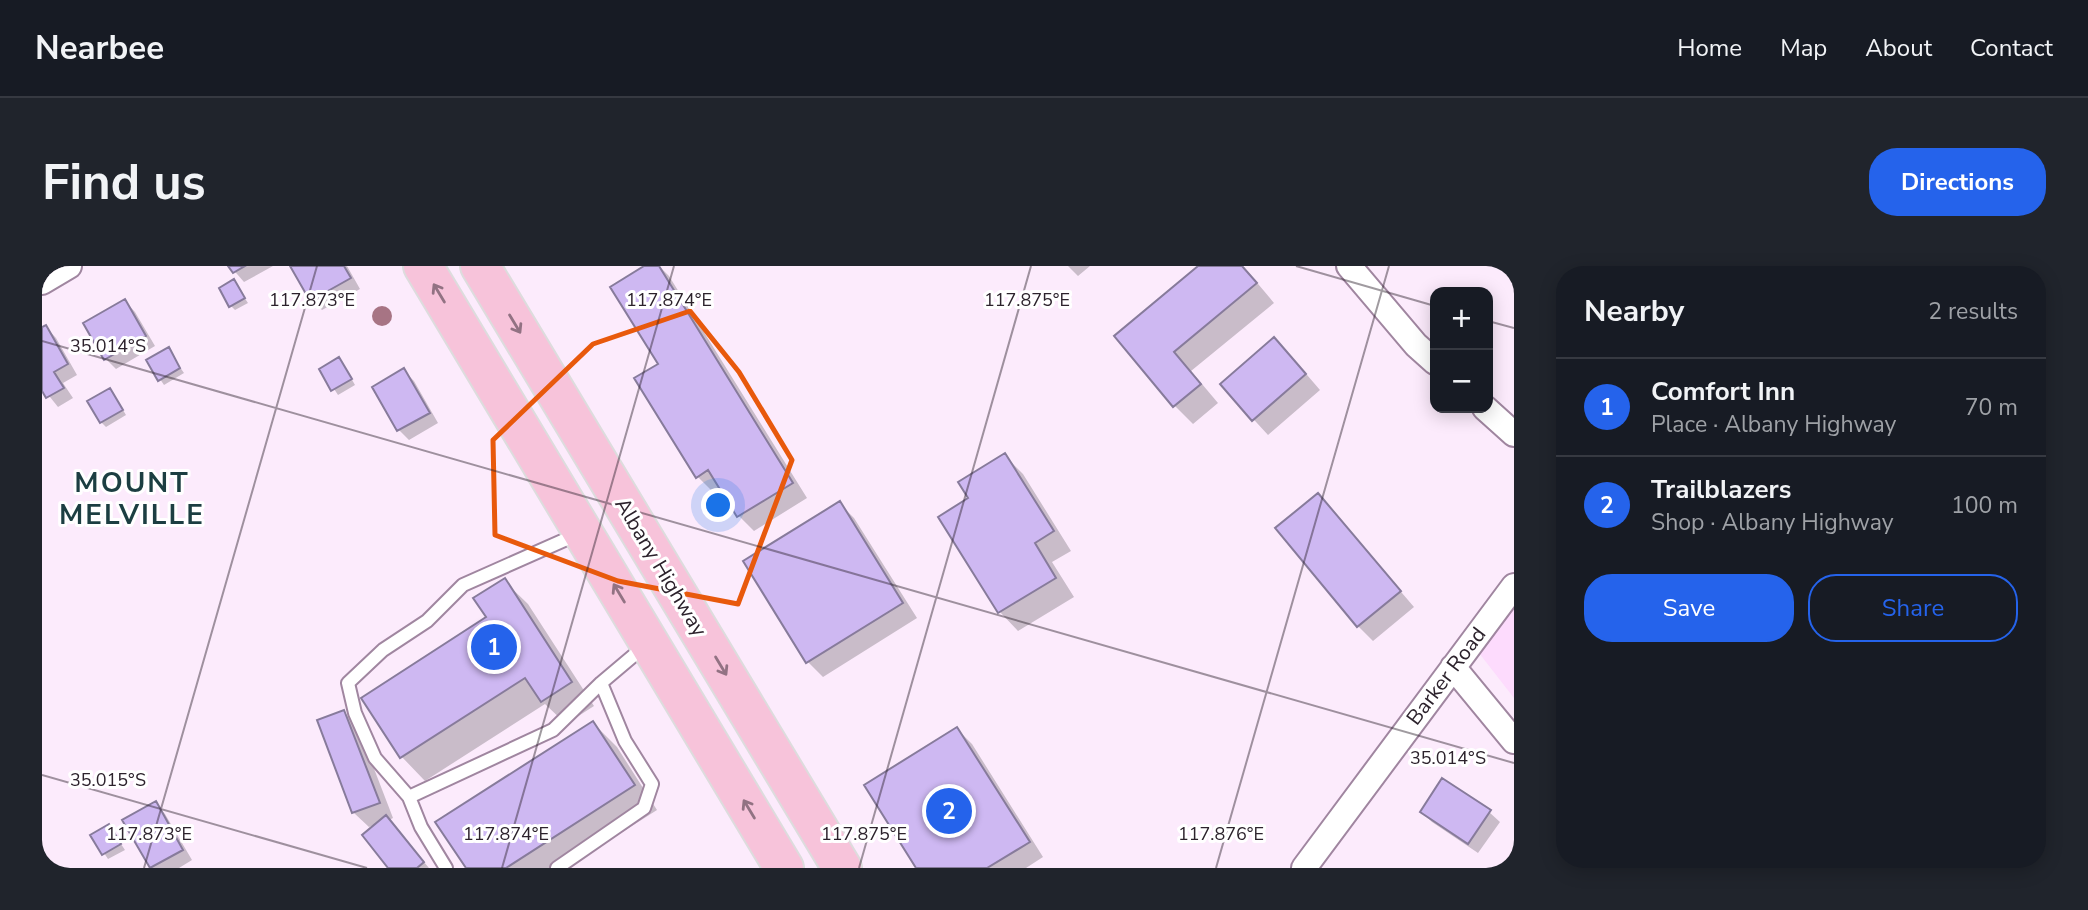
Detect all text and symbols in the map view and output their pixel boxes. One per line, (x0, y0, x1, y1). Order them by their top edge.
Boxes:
text: Nearbee (35, 26, 164, 71)
text: Home (1677, 32, 1742, 64)
text: Map (1780, 32, 1827, 64)
text: About (1865, 32, 1932, 64)
text: Contact (1970, 32, 2053, 64)
button: Directions (1869, 148, 2046, 216)
text: Find us (42, 149, 206, 216)
one-way arrow (432, 284, 446, 304)
map controls (1430, 287, 1493, 413)
button: + (1430, 287, 1493, 350)
text: 117.873°E (269, 288, 355, 312)
text: 117.874°E (626, 288, 712, 312)
text: 117.875°E (984, 288, 1070, 312)
text: Nearby (1584, 291, 1684, 332)
text: 2 results (1928, 296, 2018, 327)
one-way arrow (508, 314, 522, 334)
text: 35.014°S (70, 334, 146, 358)
button: − (1430, 350, 1493, 413)
text: Comfort Inn (1651, 374, 1795, 409)
text: 1 (1600, 392, 1614, 423)
text: 70 m (1965, 392, 2018, 423)
text: Place · Albany Highway (1651, 409, 1896, 440)
district label: MOUNT MELVILLE (59, 464, 205, 534)
text: Trailblazers (1651, 472, 1791, 507)
your location (701, 488, 735, 522)
text: 2 (1600, 490, 1614, 521)
text: 100 m (1951, 490, 2018, 521)
street label: Albany Highway (609, 492, 714, 642)
text: Shop · Albany Highway (1651, 507, 1894, 538)
button: Save (1584, 574, 1794, 642)
button: Share (1808, 574, 2018, 642)
one-way arrow (612, 584, 626, 604)
pin: 1 (471, 621, 517, 673)
street label: Barker Road (1400, 621, 1492, 731)
one-way arrow (714, 656, 728, 676)
text: 35.014°S (1410, 746, 1486, 770)
text: 35.015°S (70, 768, 146, 792)
pin: 2 (926, 785, 972, 837)
one-way arrow (742, 800, 756, 820)
text: 117.873°E (106, 822, 192, 846)
text: 117.874°E (463, 822, 549, 846)
text: 117.875°E (821, 822, 907, 846)
text: 117.876°E (1178, 822, 1264, 846)

